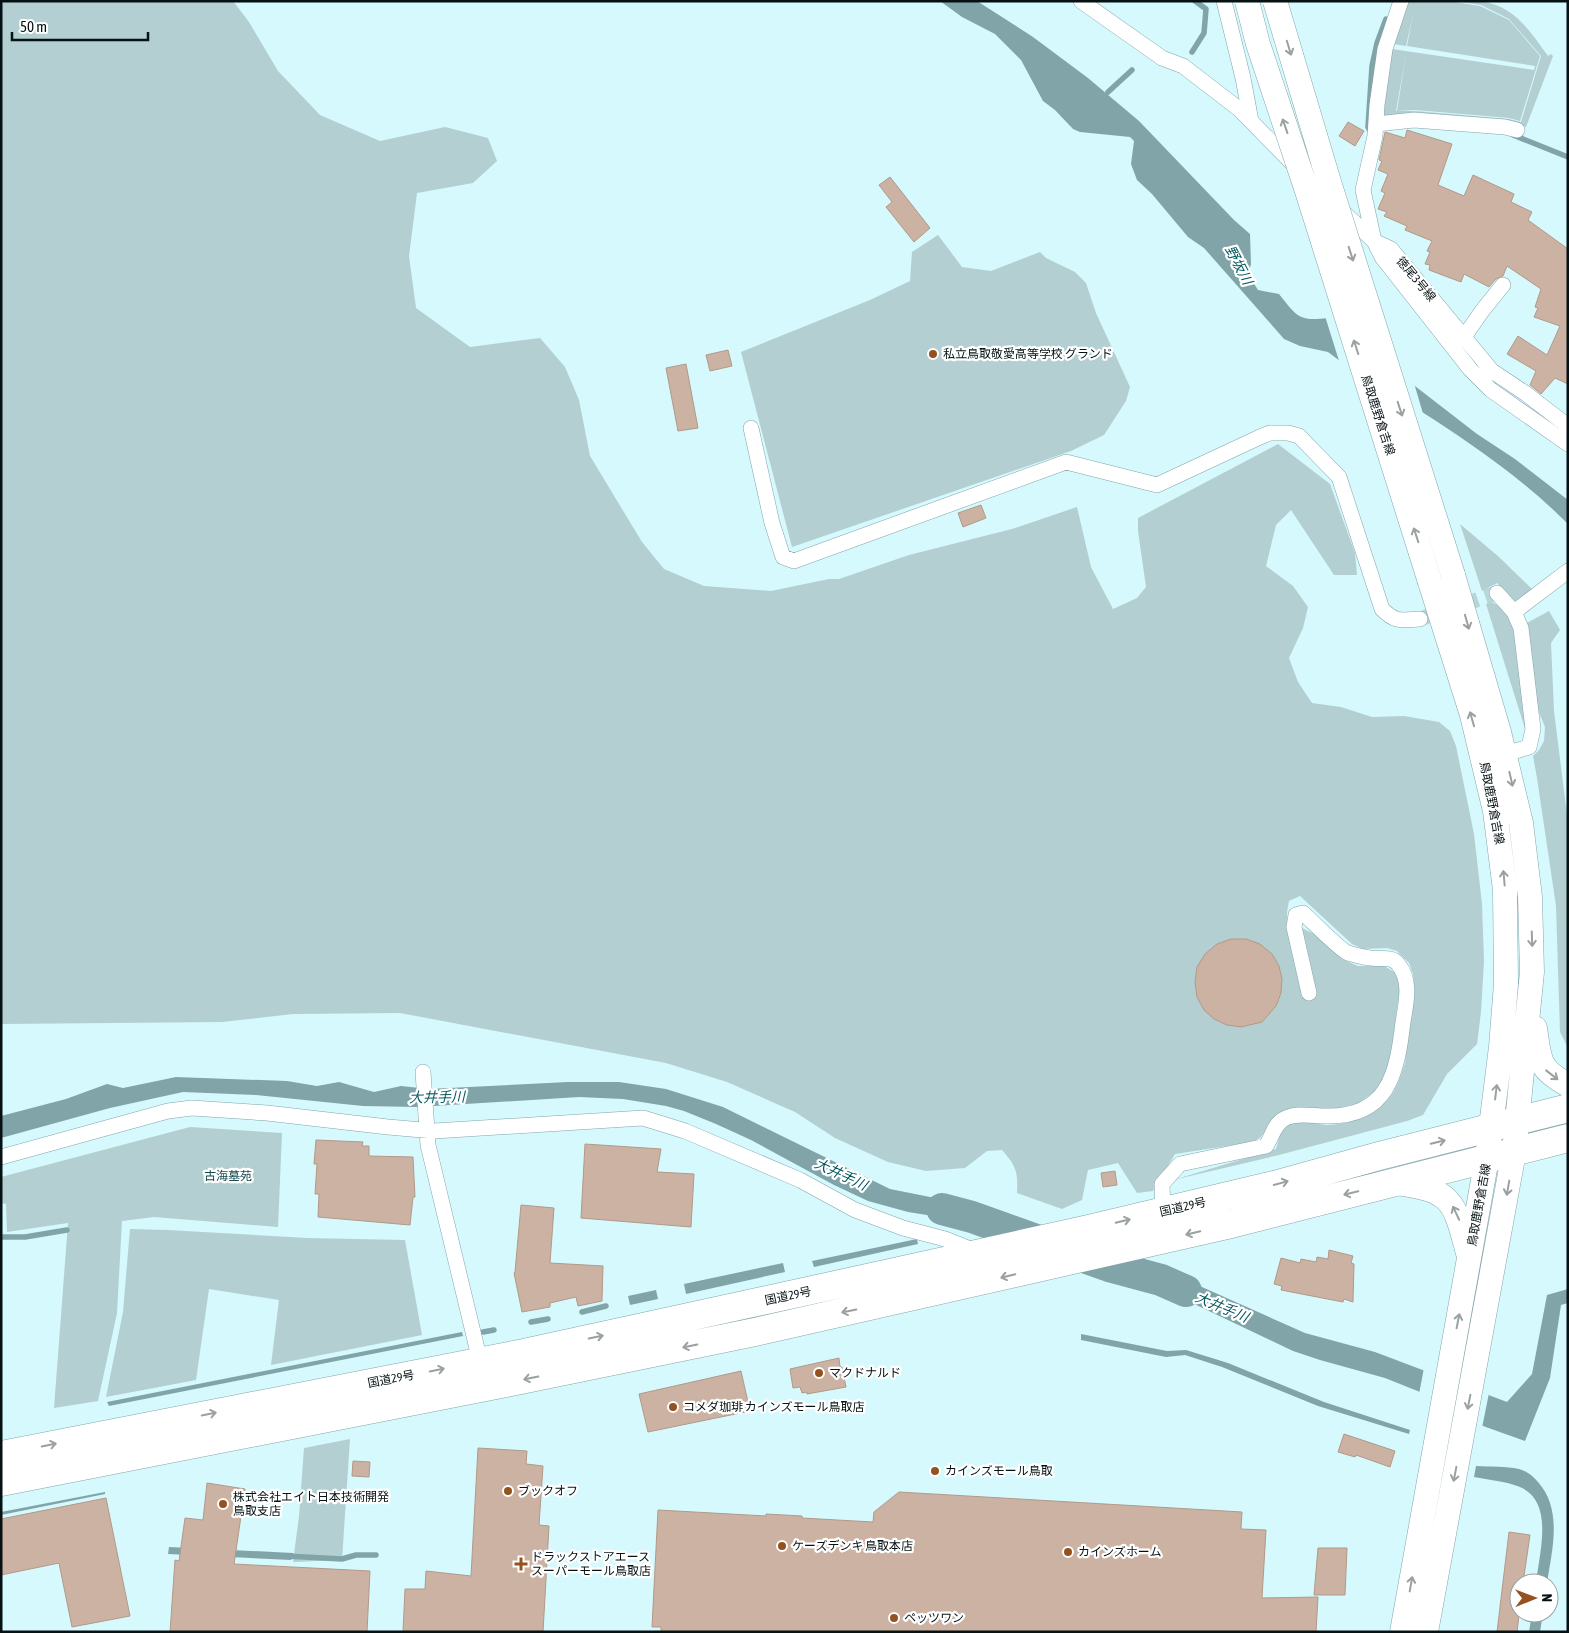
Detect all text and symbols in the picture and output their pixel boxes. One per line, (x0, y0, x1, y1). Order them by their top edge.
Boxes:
scale bar (12, 10, 149, 42)
text: 50 m (20, 18, 47, 35)
one-way arrow (1284, 40, 1294, 56)
one-way arrow (1280, 118, 1289, 134)
water label: 野坂川 (1222, 243, 1257, 289)
one-way arrow (1347, 245, 1357, 261)
street label: 徳尾3号線 (1393, 254, 1439, 304)
one-way arrow (1351, 339, 1361, 355)
place label: 私立鳥取敬愛高等学校 グランド (943, 347, 1113, 361)
marker: 私立鳥取敬愛高等学校 グランド (927, 348, 939, 360)
street label: 鳥取鹿野倉吉線 (1358, 373, 1398, 457)
one-way arrow (1396, 400, 1406, 416)
one-way arrow (1410, 528, 1420, 544)
one-way arrow (1462, 614, 1472, 630)
one-way arrow (1467, 711, 1477, 727)
street label: 鳥取鹿野倉吉線 (1477, 760, 1507, 846)
one-way arrow (1507, 770, 1516, 786)
one-way arrow (1499, 870, 1508, 886)
one-way arrow (1527, 931, 1537, 947)
one-way arrow (1545, 1069, 1558, 1080)
one-way arrow (1491, 1084, 1501, 1100)
water label: 大井手川 (409, 1088, 467, 1105)
one-way arrow (1430, 1137, 1446, 1146)
water label: 大井手川 (812, 1155, 872, 1194)
street label: 鳥取鹿野倉吉線 (1465, 1162, 1493, 1248)
park label: 古海墓苑 (204, 1169, 252, 1183)
one-way arrow (1273, 1178, 1289, 1188)
one-way arrow (1503, 1179, 1512, 1195)
one-way arrow (1343, 1189, 1359, 1198)
street label: 国道29号 (1158, 1195, 1208, 1219)
one-way arrow (1451, 1206, 1461, 1221)
one-way arrow (1115, 1216, 1131, 1225)
one-way arrow (1186, 1229, 1202, 1238)
one-way arrow (1000, 1272, 1016, 1281)
street label: 国道29号 (763, 1284, 813, 1308)
water label: 大井手川 (1193, 1289, 1253, 1326)
one-way arrow (842, 1307, 858, 1316)
one-way arrow (1454, 1314, 1464, 1330)
one-way arrow (588, 1332, 604, 1341)
one-way arrow (683, 1341, 699, 1351)
one-way arrow (428, 1364, 444, 1374)
place label: マクドナルド (829, 1366, 901, 1380)
marker: マクドナルド (813, 1367, 825, 1379)
street label: 国道29号 (366, 1368, 416, 1390)
one-way arrow (523, 1374, 539, 1383)
one-way arrow (1463, 1393, 1473, 1409)
place label: コメダ珈琲 カインズモール鳥取店 (683, 1400, 864, 1414)
marker: コメダ珈琲 カインズモール鳥取店 (667, 1401, 679, 1413)
one-way arrow (200, 1409, 216, 1419)
one-way arrow (41, 1440, 57, 1450)
place label: カインズモール鳥取 (945, 1464, 1053, 1478)
marker: カインズモール鳥取 (929, 1465, 941, 1477)
one-way arrow (1450, 1465, 1460, 1481)
place label: ブックオフ (518, 1484, 578, 1498)
marker: ブックオフ (502, 1485, 514, 1497)
place label: 株式会社エイト日本技術開発 鳥取支店 (233, 1490, 389, 1518)
marker: 株式会社エイト日本技術開発 鳥取支店 (217, 1498, 229, 1510)
place label: ケーズデンキ 鳥取本店 (792, 1539, 913, 1553)
marker: ケーズデンキ 鳥取本店 (776, 1540, 788, 1552)
place label: カインズホーム (1078, 1545, 1161, 1559)
marker: カインズホーム (1062, 1546, 1074, 1558)
place label: ドラックストアエース スーパーモール鳥取店 (531, 1550, 651, 1578)
marker: ドラックストアエース スーパーモール鳥取店 (515, 1558, 527, 1570)
north arrow (1509, 1573, 1559, 1623)
one-way arrow (1406, 1576, 1416, 1592)
text: N (1539, 1594, 1555, 1602)
place label: ペッツワン (904, 1611, 964, 1625)
marker: ペッツワン (888, 1612, 900, 1624)

